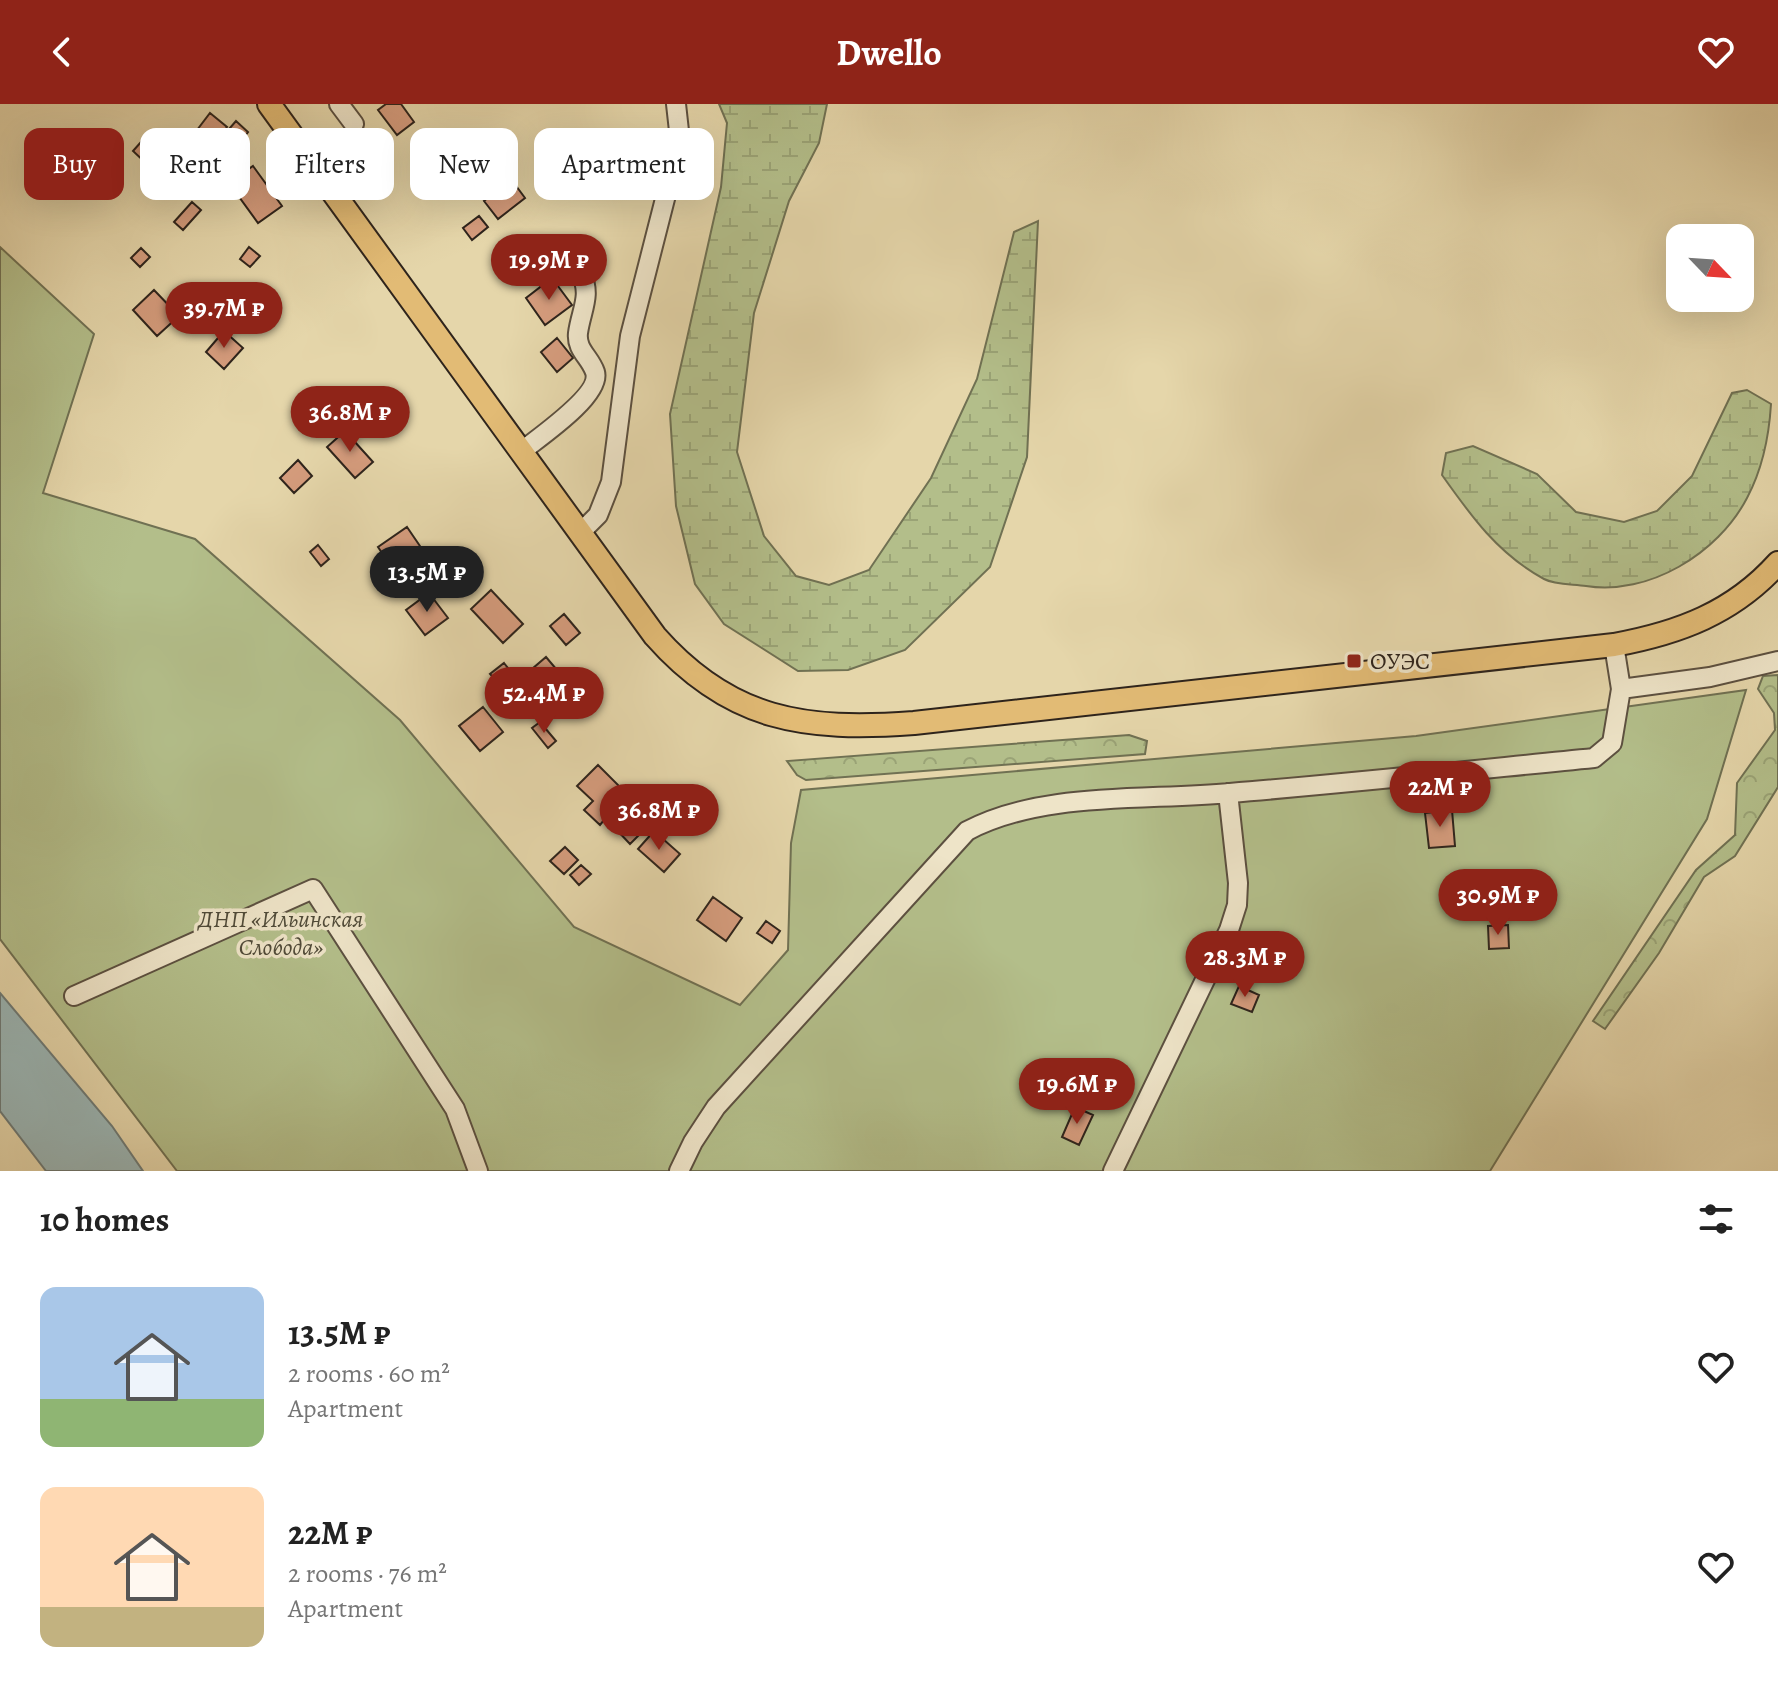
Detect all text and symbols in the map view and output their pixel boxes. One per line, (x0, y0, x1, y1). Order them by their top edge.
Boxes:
text: Dwello (836, 28, 942, 77)
icon: back (40, 30, 84, 74)
icon: heart (1694, 30, 1738, 74)
chip: Buy (24, 128, 124, 200)
chip: Rent (140, 128, 250, 200)
chip: Filters (266, 128, 394, 200)
chip: New (410, 128, 518, 200)
chip: Apartment (534, 128, 714, 200)
north arrow (1666, 224, 1754, 312)
map controls (1666, 224, 1754, 312)
pin: 19.9M ₽ (475, 234, 623, 302)
text: 19.9M ₽ (509, 242, 589, 277)
pin: 39.7M ₽ (150, 282, 298, 350)
text: 39.7M ₽ (183, 290, 265, 325)
pin: 36.8M ₽ (276, 386, 424, 454)
text: 36.8M ₽ (309, 394, 391, 429)
pin: 13.5M ₽ (353, 546, 501, 614)
text: 13.5M ₽ (388, 554, 466, 589)
place label: ОУЭС (1370, 645, 1430, 677)
marker: ОУЭС (1345, 652, 1363, 670)
pin: 52.4M ₽ (470, 667, 618, 735)
text: 52.4M ₽ (503, 675, 585, 710)
pin: 22M ₽ (1384, 761, 1496, 829)
text: 22M ₽ (1408, 769, 1472, 804)
pin: 36.8M ₽ (585, 784, 733, 852)
text: 36.8M ₽ (618, 792, 700, 827)
pin: 30.9M ₽ (1424, 869, 1572, 937)
text: 30.9M ₽ (1456, 877, 1540, 912)
park label: ДНП «Ильинская Слобода» (197, 903, 364, 963)
pin: 28.3M ₽ (1171, 931, 1319, 999)
text: 28.3M ₽ (1204, 939, 1286, 974)
pin: 19.6M ₽ (1003, 1058, 1151, 1126)
text: 19.6M ₽ (1037, 1066, 1117, 1101)
text: 10 homes (40, 1196, 169, 1243)
icon: filters (1694, 1197, 1738, 1241)
text: 13.5M ₽ (288, 1309, 390, 1356)
icon: home (104, 1319, 200, 1415)
icon: heart (1694, 1345, 1738, 1389)
text: 2 rooms · 60 m² (288, 1356, 450, 1391)
text: Apartment (288, 1391, 403, 1426)
text: 22M ₽ (288, 1509, 373, 1556)
icon: home (104, 1519, 200, 1615)
icon: heart (1694, 1545, 1738, 1589)
text: 2 rooms · 76 m² (288, 1556, 447, 1591)
text: Apartment (288, 1591, 403, 1626)

